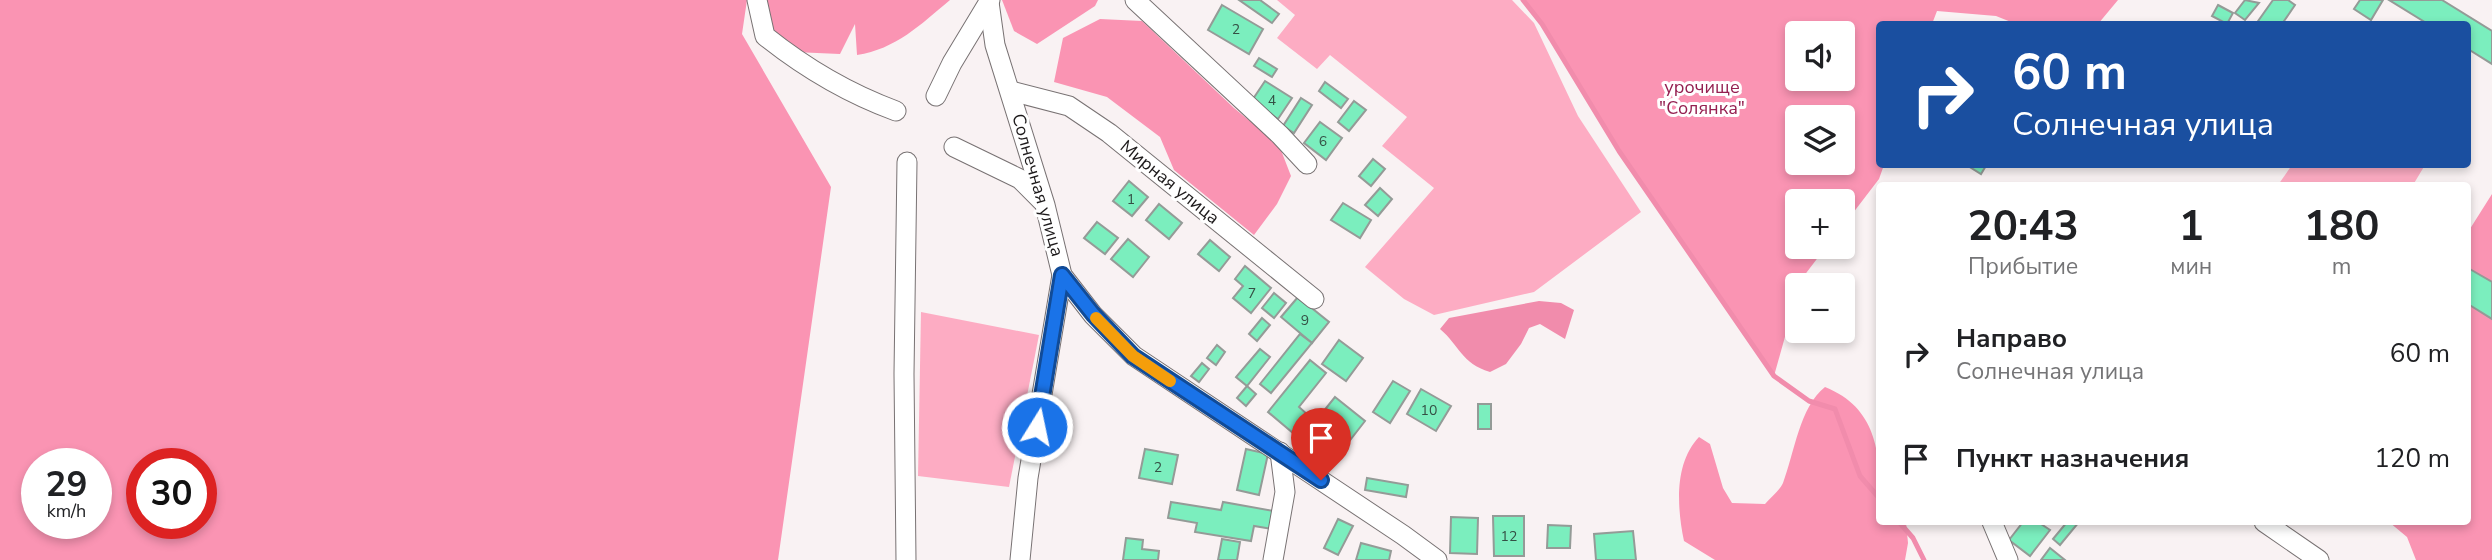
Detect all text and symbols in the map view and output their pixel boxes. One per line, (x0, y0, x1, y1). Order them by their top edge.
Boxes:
house number: 2 (1232, 20, 1240, 39)
map controls (1785, 21, 1855, 343)
button: sound (1785, 21, 1855, 91)
text: 60 m (2012, 39, 2127, 106)
icon: right (1897, 49, 1988, 140)
park label: урочище "Солянка" (1659, 75, 1745, 120)
house number: 4 (1268, 91, 1276, 110)
text: Солнечная улица (2012, 103, 2274, 146)
button: layers (1785, 105, 1855, 175)
street label: Солнечная улица (1006, 111, 1070, 259)
house number: 6 (1319, 132, 1327, 151)
street label: Мирная улица (1115, 134, 1225, 230)
button: + (1785, 189, 1855, 259)
house number: 1 (1127, 190, 1135, 209)
text: 20:43 (1968, 198, 2079, 255)
text: 1 (2179, 198, 2204, 255)
text: 180 (2304, 198, 2379, 255)
text: Прибытие (1968, 251, 2078, 282)
text: мин (2170, 251, 2212, 282)
text: m (2332, 251, 2352, 282)
button: − (1785, 273, 1855, 343)
house number: 7 (1248, 284, 1256, 303)
house number: 9 (1301, 311, 1309, 330)
text: Направо (1956, 321, 2067, 356)
icon: right (1897, 335, 1935, 373)
text: 60 m (2390, 336, 2450, 371)
text: Солнечная улица (1956, 356, 2144, 387)
position arrow (1000, 390, 1074, 464)
house number: 10 (1421, 401, 1437, 420)
pin (1291, 408, 1351, 480)
icon: arrive (1302, 419, 1340, 457)
icon: arrive (1897, 440, 1935, 478)
text: Пункт назначения (1956, 441, 2189, 476)
text: 120 m (2374, 441, 2450, 476)
speed limit sign: 30 (126, 448, 217, 539)
house number: 2 (1154, 458, 1162, 477)
text: 29 (45, 461, 88, 508)
text: km/h (47, 499, 86, 523)
house number: 12 (1501, 527, 1517, 546)

